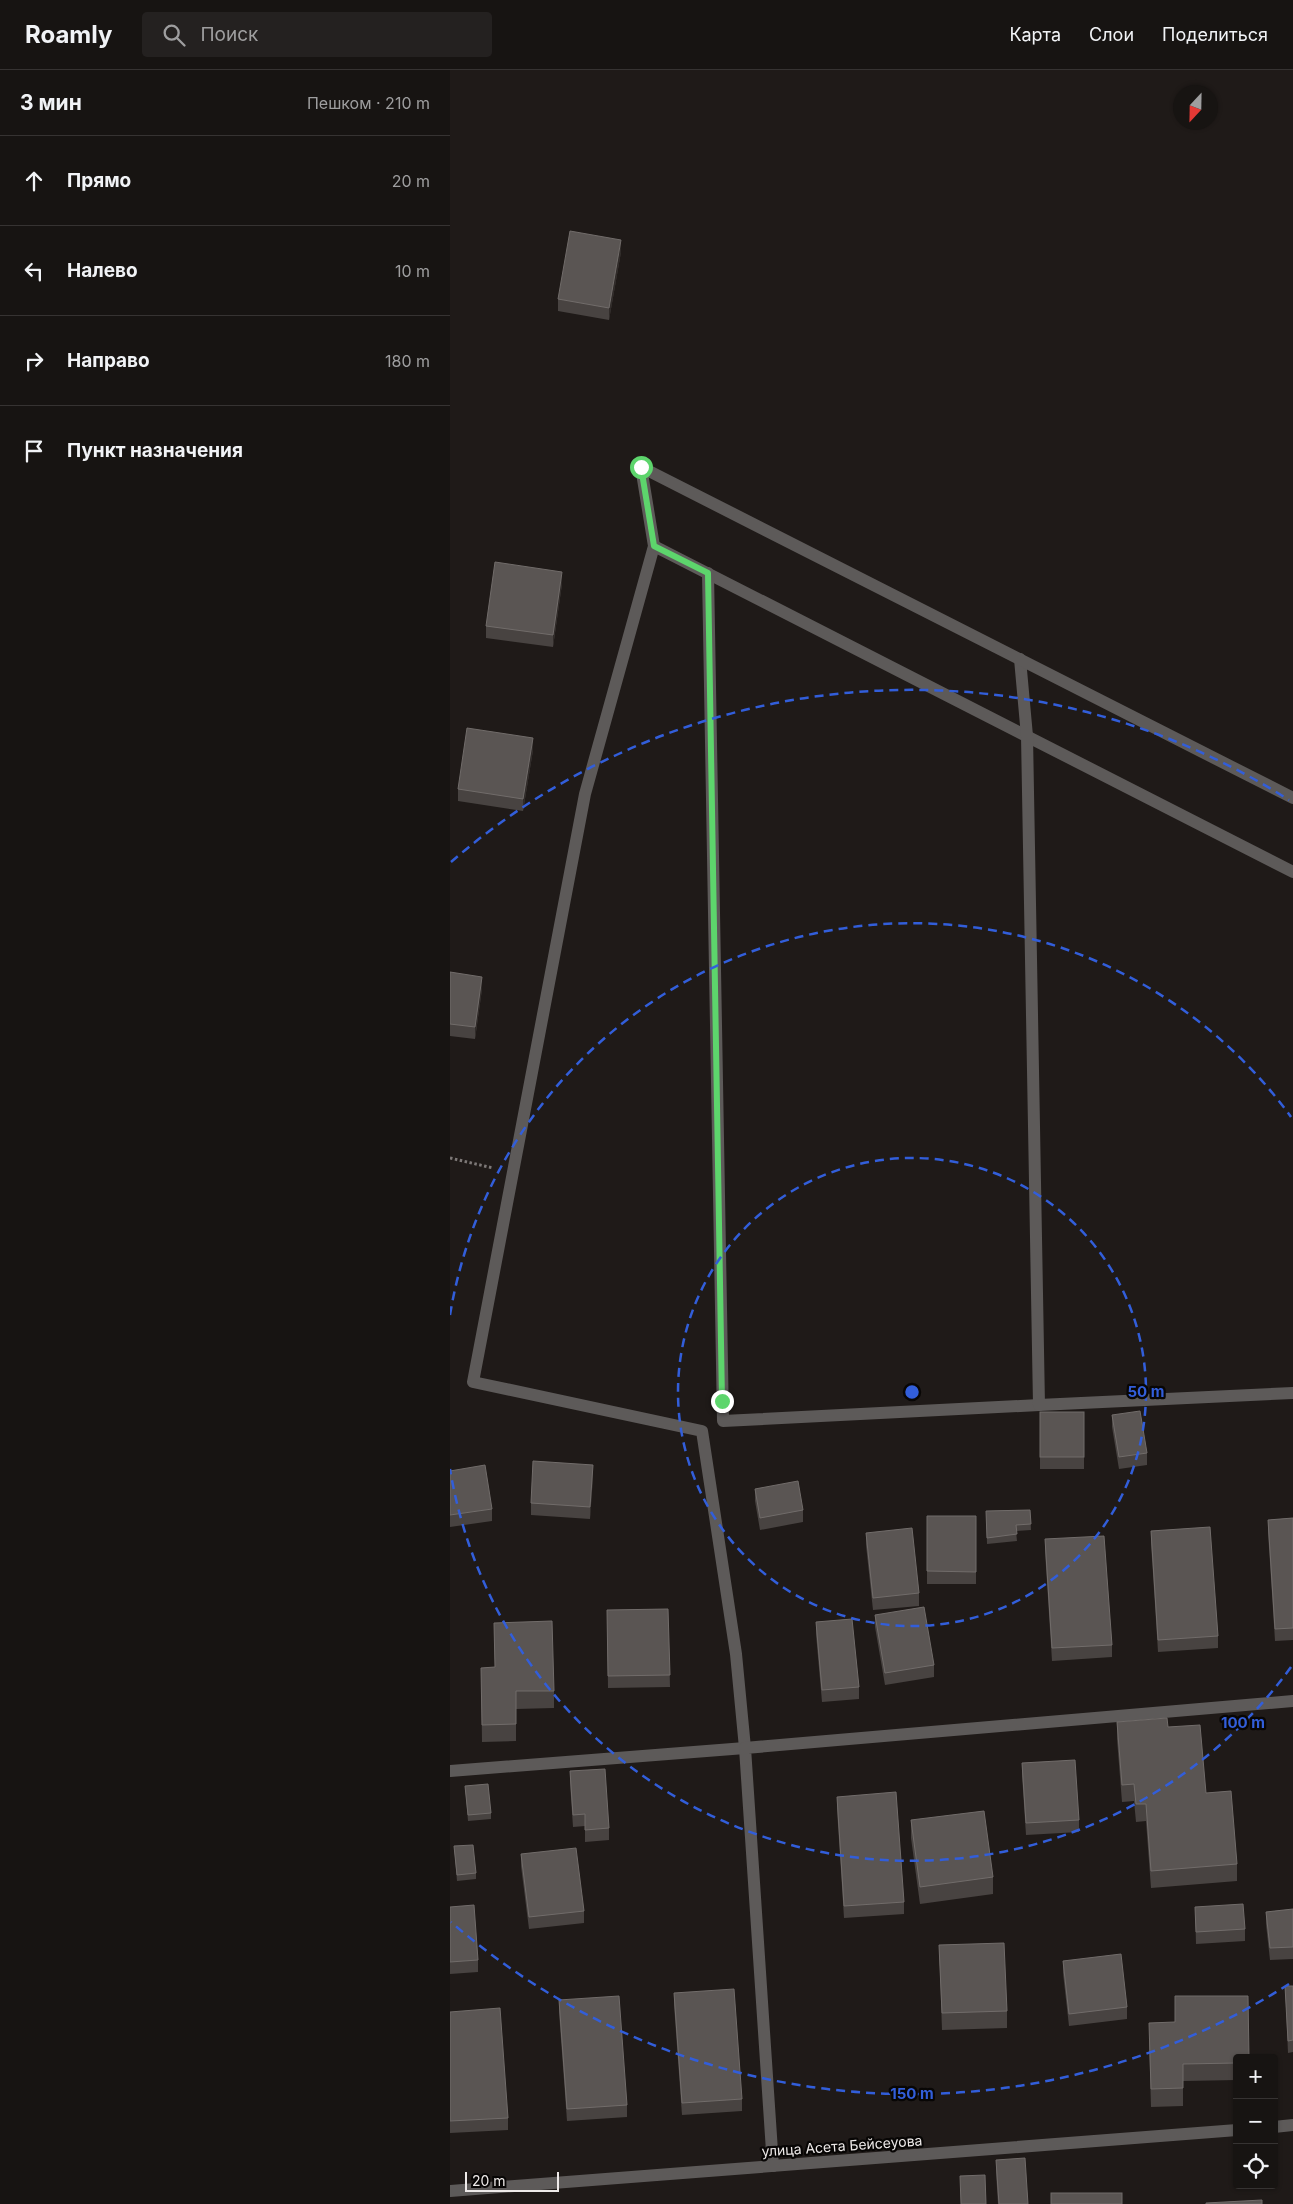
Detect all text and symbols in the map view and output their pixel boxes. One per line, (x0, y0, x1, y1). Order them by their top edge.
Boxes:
search box (142, 12, 492, 57)
text: Roamly (25, 20, 112, 49)
icon: search (160, 21, 188, 49)
text: Поиск (200, 23, 258, 46)
text: Карта (1009, 24, 1061, 45)
text: Слои (1089, 24, 1134, 45)
text: Поделиться (1162, 24, 1268, 45)
north arrow (1173, 85, 1218, 130)
text: 3 мин (20, 90, 82, 115)
text: Пешком · 210 m (307, 93, 430, 113)
icon: ahead (20, 167, 48, 195)
text: Прямо (67, 169, 131, 192)
text: 20 m (392, 171, 430, 191)
icon: left (20, 257, 48, 285)
text: Налево (67, 259, 138, 282)
text: 10 m (395, 261, 430, 281)
icon: right (20, 347, 48, 375)
text: Направо (67, 349, 150, 372)
text: 180 m (385, 351, 430, 371)
icon: arrive (20, 437, 48, 465)
text: Пункт назначения (67, 439, 243, 462)
route start (630, 456, 653, 479)
text: 50 m (1128, 1382, 1164, 1401)
centre of rings (903, 1383, 921, 1401)
route end (711, 1390, 734, 1413)
text: 100 m (1221, 1713, 1265, 1732)
map controls (1233, 2054, 1278, 2189)
button: + (1233, 2054, 1278, 2099)
text: 150 m (890, 2084, 934, 2103)
button: − (1233, 2099, 1278, 2144)
street label: улица Асета Бейсеуова (761, 2131, 923, 2160)
button: locate (1233, 2144, 1278, 2189)
scale bar (465, 2169, 559, 2192)
text: 20 m (472, 2172, 506, 2189)

